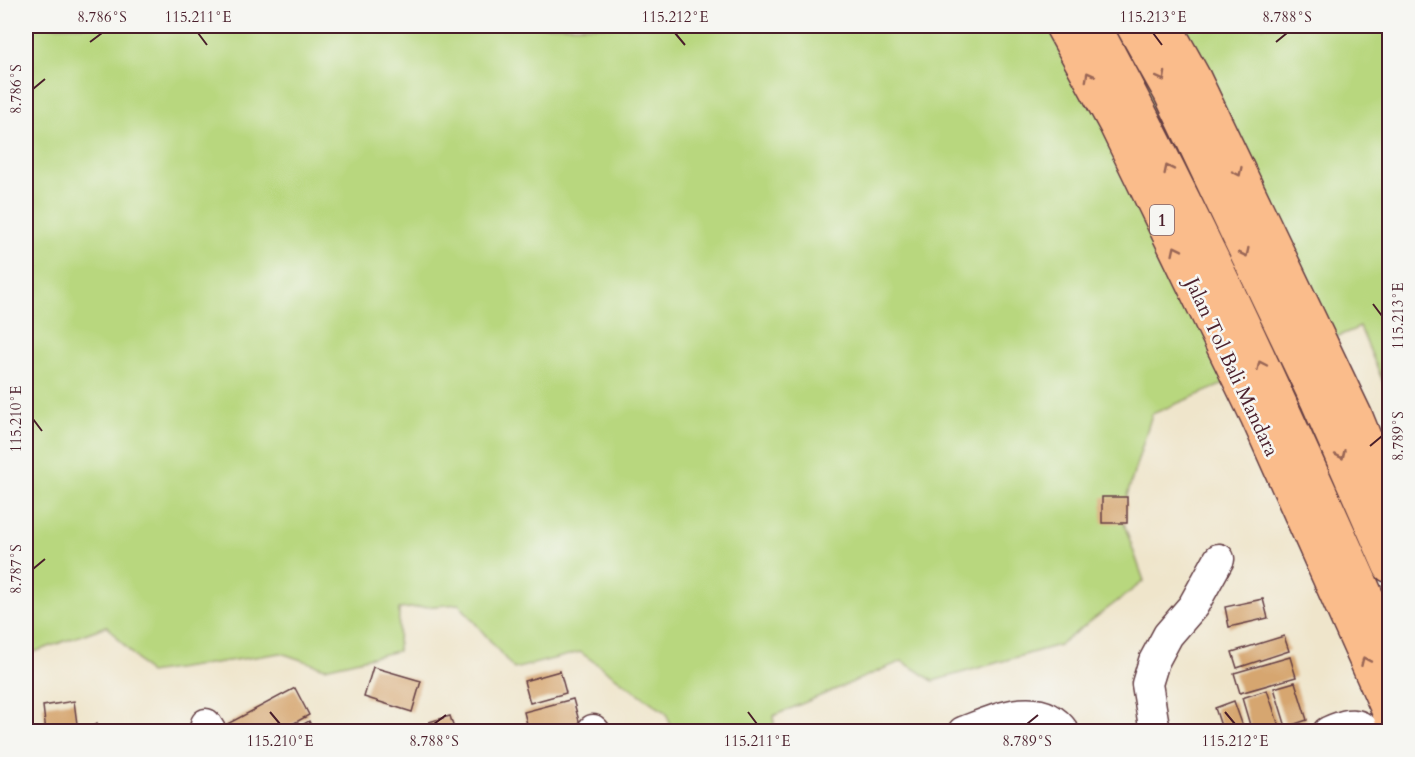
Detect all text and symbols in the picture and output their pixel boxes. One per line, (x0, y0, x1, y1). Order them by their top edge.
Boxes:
text: 8.786°S (77, 7, 127, 27)
text: 115.211°E (165, 7, 231, 27)
text: 115.212°E (642, 7, 708, 27)
text: 115.213°E (1120, 7, 1186, 27)
text: 8.788°S (1262, 7, 1312, 27)
text: 8.786°S (6, 64, 26, 114)
one-way arrow (1154, 71, 1166, 81)
one-way arrow (1085, 72, 1096, 82)
one-way arrow (1164, 165, 1176, 176)
one-way arrow (1230, 165, 1242, 176)
road number: 1 (1150, 205, 1174, 235)
one-way arrow (1172, 245, 1184, 256)
one-way arrow (1238, 246, 1250, 257)
street label: Jalan Tol Bali Mandara (1177, 271, 1285, 461)
text: 115.213°E (1388, 283, 1408, 349)
one-way arrow (1256, 360, 1268, 371)
text: 115.210°E (6, 386, 26, 452)
text: 8.789°S (1388, 411, 1408, 461)
one-way arrow (1334, 449, 1346, 460)
text: 8.787°S (6, 544, 26, 594)
one-way arrow (1361, 656, 1373, 667)
text: 115.210°E (247, 731, 313, 751)
text: 8.788°S (409, 731, 459, 751)
text: 115.211°E (724, 731, 790, 751)
text: 8.789°S (1002, 731, 1052, 751)
text: 115.212°E (1202, 731, 1268, 751)

